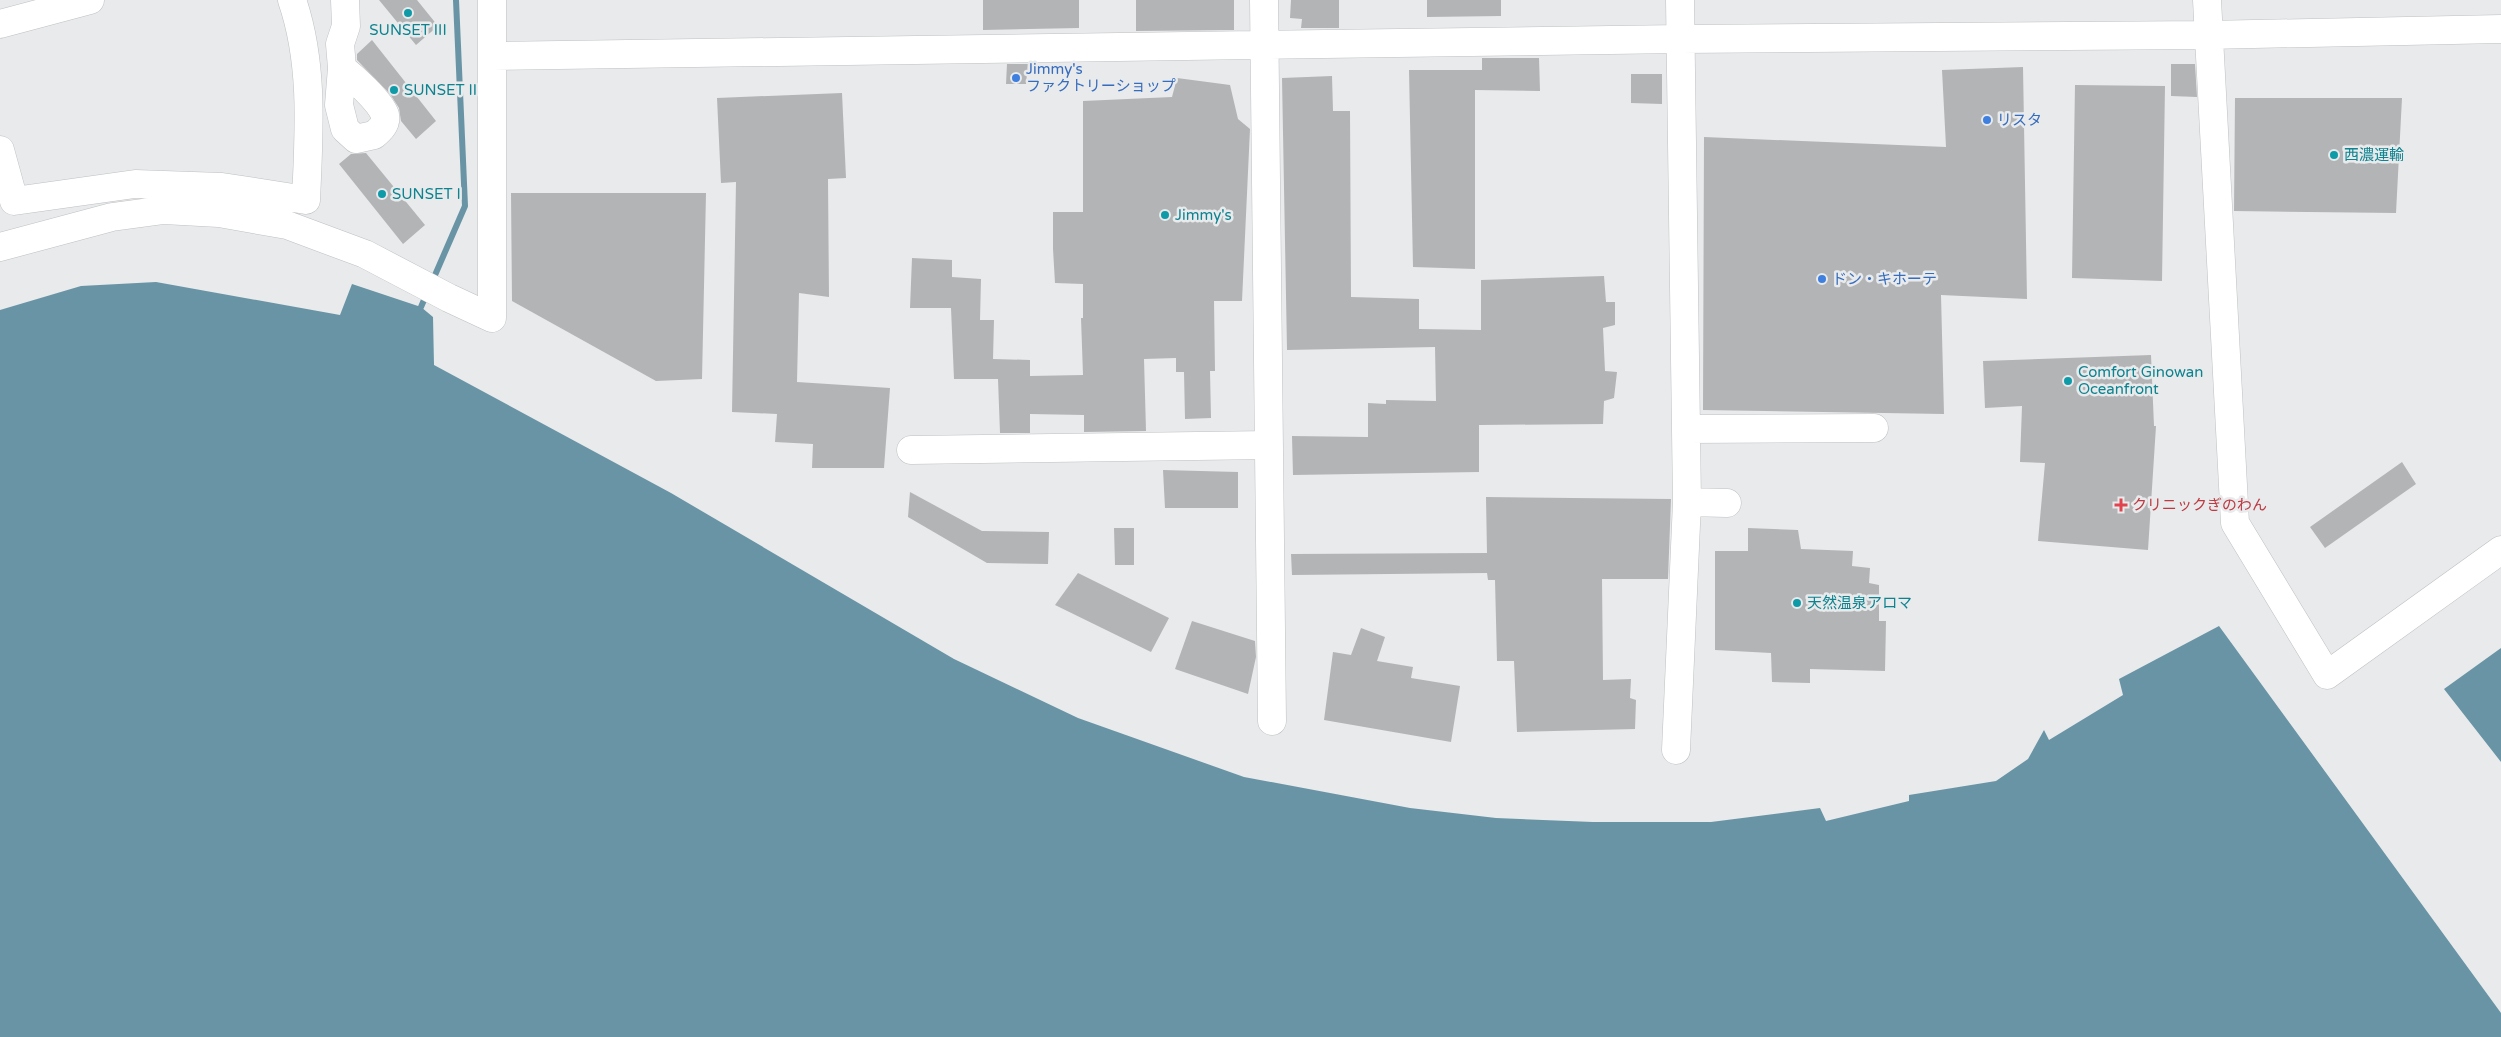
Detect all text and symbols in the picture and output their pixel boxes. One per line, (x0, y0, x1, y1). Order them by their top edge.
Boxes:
marker: SUNSET III (402, 7, 414, 19)
place label: SUNSET III (369, 21, 447, 39)
place label: Jimmy's ファクトリーショップ (1026, 60, 1176, 95)
marker: Jimmy's ファクトリーショップ (1010, 72, 1022, 84)
place label: SUNSET II (404, 81, 477, 99)
marker: SUNSET II (388, 84, 400, 96)
place label: リスタ (1997, 111, 2042, 129)
marker: リスタ (1981, 114, 1993, 126)
place label: 西濃運輸 (2344, 146, 2404, 164)
marker: 西濃運輸 (2328, 149, 2340, 161)
place label: SUNSET I (392, 185, 461, 203)
marker: SUNSET I (376, 188, 388, 200)
place label: Jimmy's (1175, 206, 1232, 224)
marker: Jimmy's (1159, 209, 1171, 221)
place label: ドン・キホーテ (1832, 270, 1937, 288)
marker: ドン・キホーテ (1816, 273, 1828, 285)
place label: Comfort Ginowan Oceanfront (2078, 363, 2203, 398)
marker: Comfort Ginowan Oceanfront (2062, 375, 2074, 387)
place label: クリニックぎのわん (2132, 496, 2267, 514)
marker: クリニックぎのわん (2114, 498, 2128, 512)
place label: 天然温泉アロマ (1807, 594, 1912, 612)
marker: 天然温泉アロマ (1791, 597, 1803, 609)

